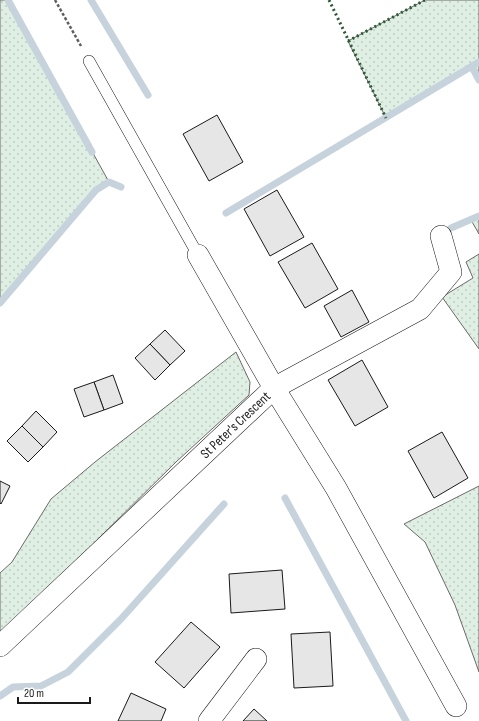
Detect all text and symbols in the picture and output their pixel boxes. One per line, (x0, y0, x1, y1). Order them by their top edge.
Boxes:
street label: St Peter's Crescent (196, 387, 274, 462)
scale bar (18, 679, 90, 705)
text: 20 m (24, 686, 44, 701)

